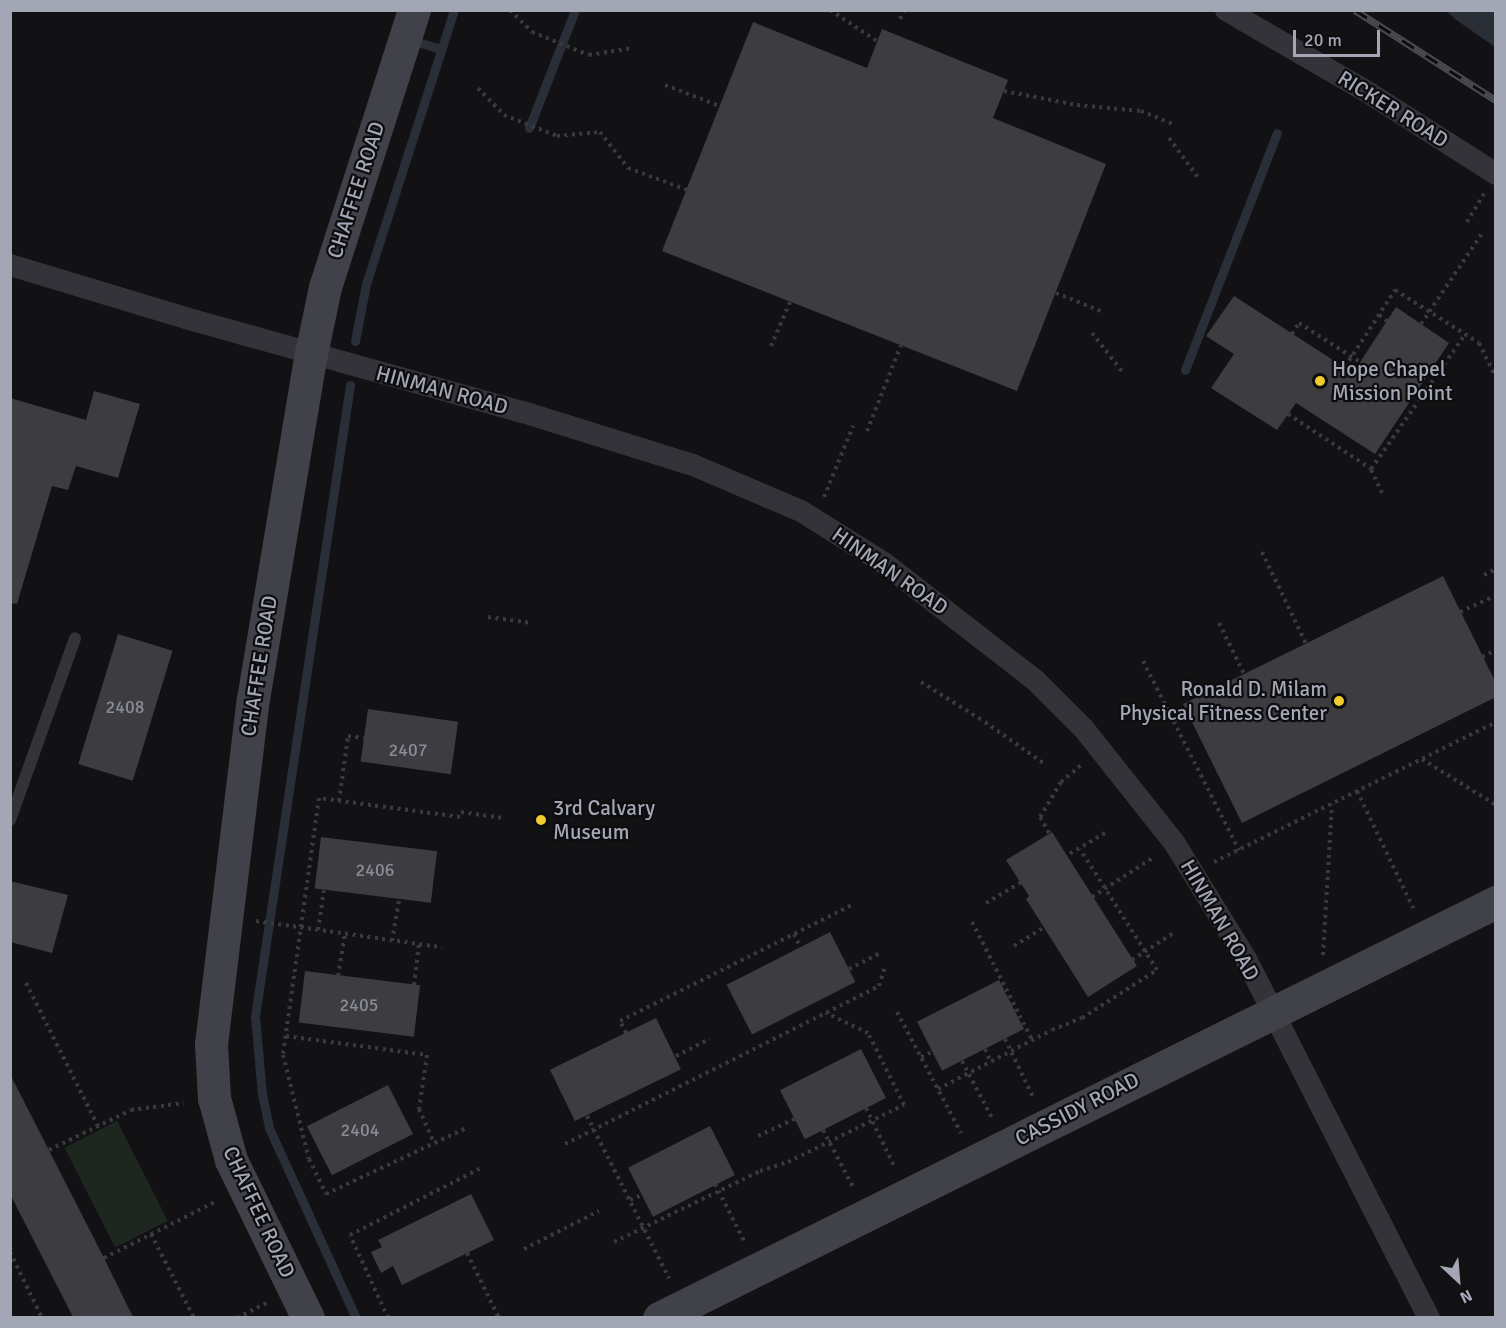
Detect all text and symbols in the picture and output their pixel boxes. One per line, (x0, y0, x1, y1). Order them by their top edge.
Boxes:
scale bar (1296, 18, 1383, 56)
text: 20 m (1304, 29, 1342, 51)
street label: RICKER ROAD (1333, 65, 1453, 153)
street label: CHAFFEE ROAD (322, 118, 390, 262)
place label: Hope Chapel Mission Point (1332, 356, 1453, 406)
street label: HINMAN ROAD (373, 360, 511, 420)
marker: Hope Chapel Mission Point (1313, 374, 1327, 388)
street label: HINMAN ROAD (827, 522, 953, 620)
street label: CHAFFEE ROAD (235, 594, 283, 738)
place label: Ronald D. Milam Physical Fitness Center (1119, 676, 1327, 726)
marker: Ronald D. Milam Physical Fitness Center (1332, 694, 1346, 708)
house number: 2408 (106, 696, 144, 718)
house number: 2407 (389, 739, 427, 761)
place label: 3rd Calvary Museum (553, 795, 655, 845)
marker: 3rd Calvary Museum (534, 813, 548, 827)
street label: HINMAN ROAD (1175, 855, 1265, 985)
house number: 2406 (356, 859, 394, 881)
house number: 2405 (340, 994, 378, 1016)
street label: CASSIDY ROAD (1011, 1067, 1143, 1151)
house number: 2404 (341, 1119, 379, 1141)
street label: CHAFFEE ROAD (218, 1142, 300, 1282)
north arrow (1428, 1250, 1488, 1310)
text: N (1457, 1285, 1475, 1308)

